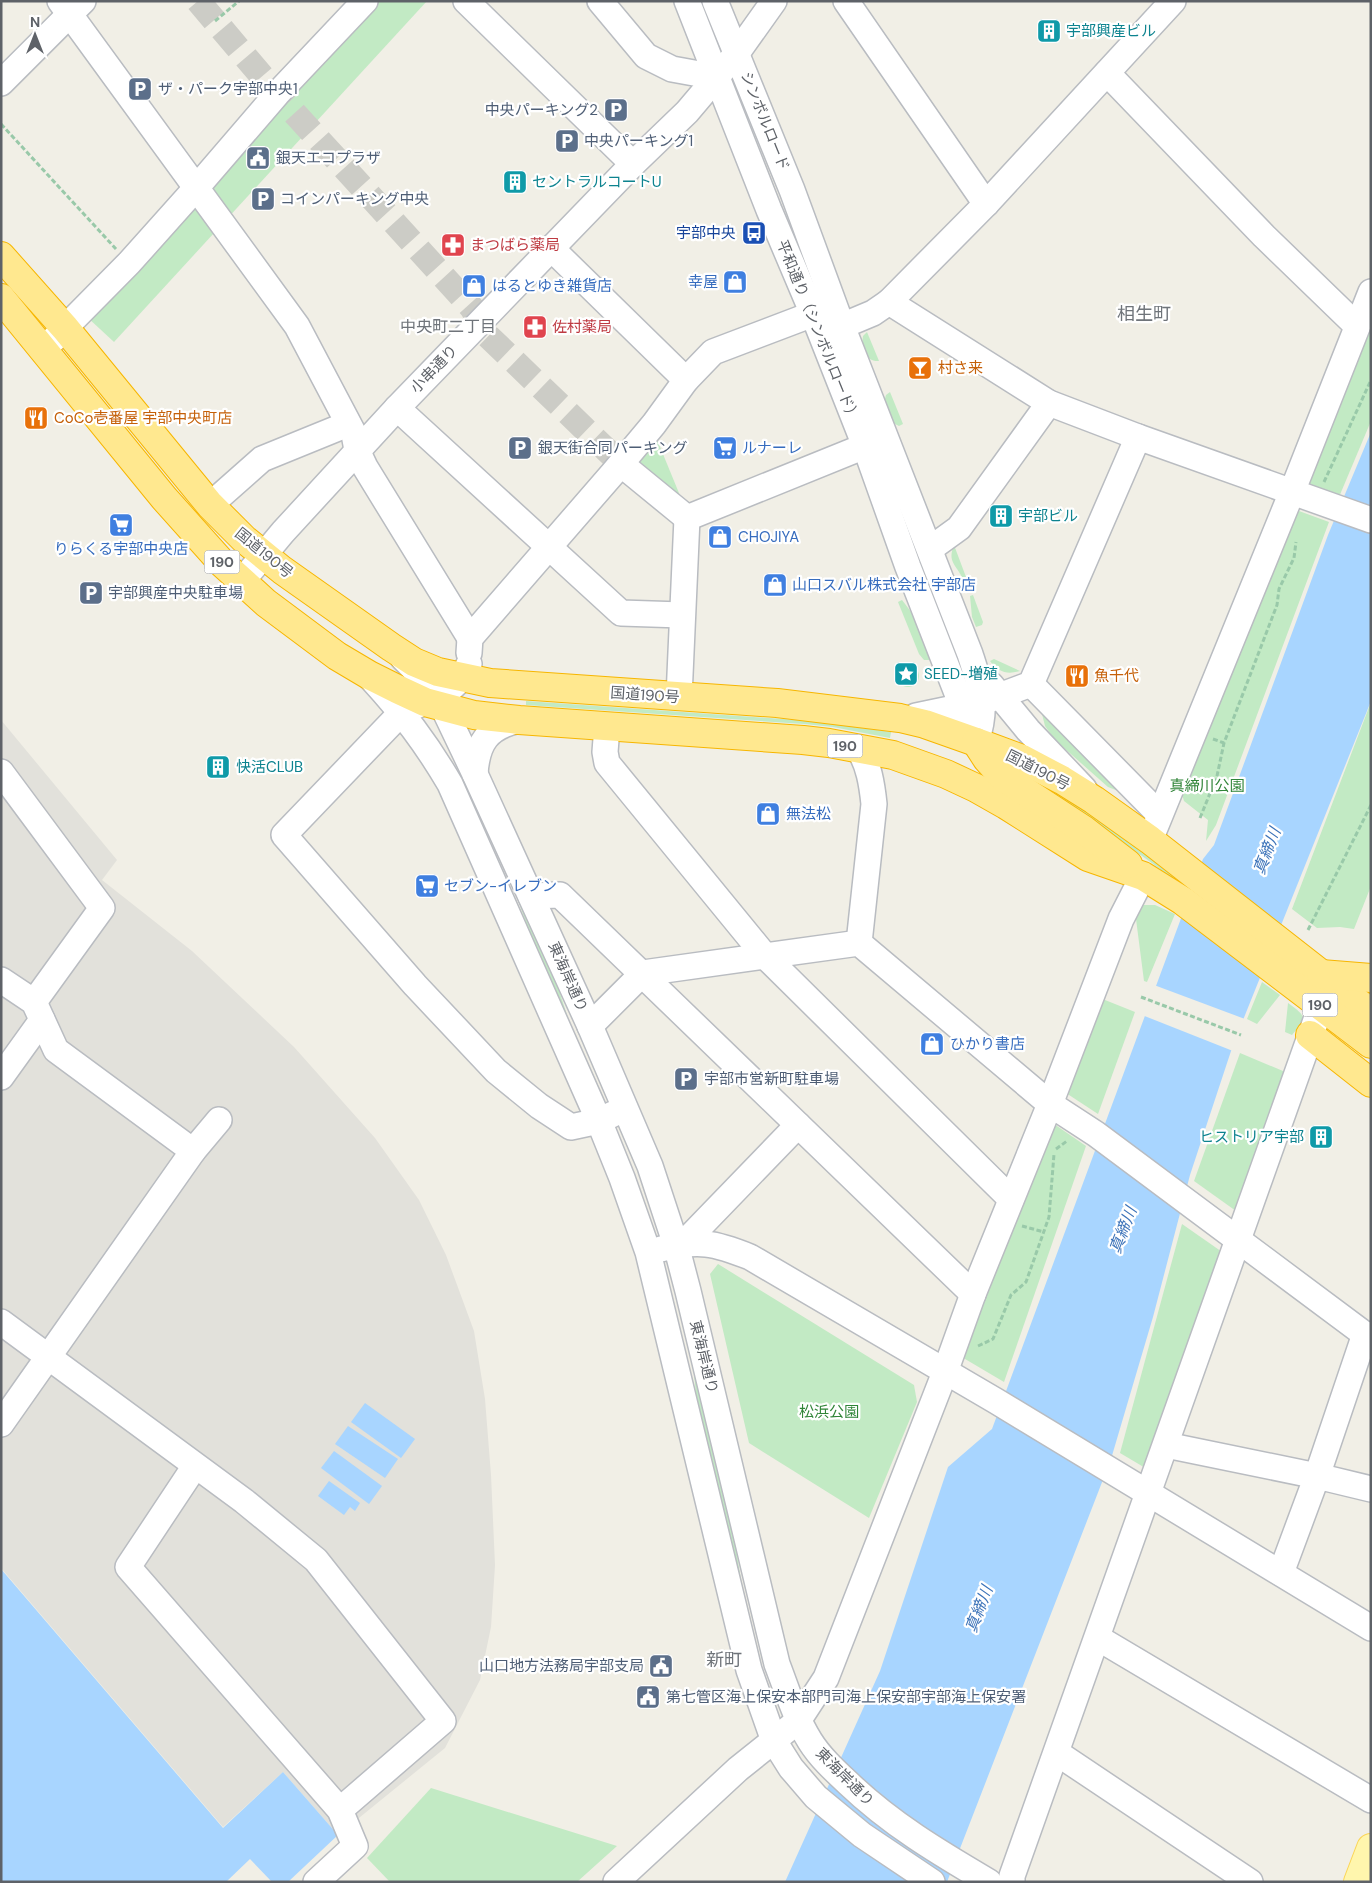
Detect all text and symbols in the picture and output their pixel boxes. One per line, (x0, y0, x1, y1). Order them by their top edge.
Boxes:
north arrow (10, 10, 60, 60)
text: N (30, 13, 40, 31)
building icon: 宇部興産ビル (1036, 18, 1062, 44)
place label: 宇部興産ビル (1066, 21, 1156, 41)
street label: シンボルロード (736, 69, 794, 173)
parking icon: ザ・パーク宇部中央1 (127, 76, 153, 102)
place label: ザ・パーク宇部中央1 (158, 79, 298, 99)
parking icon: 中央パーキング2 (603, 97, 629, 123)
place label: 中央パーキング2 (485, 100, 598, 120)
parking icon: 中央パーキング1 (554, 128, 580, 154)
place label: 中央パーキング1 (584, 131, 693, 151)
public building icon: 銀天エコプラザ (245, 145, 271, 171)
place label: 銀天エコプラザ (276, 148, 381, 168)
building icon: セントラルコートU (502, 169, 528, 195)
place label: セントラルコートU (532, 172, 662, 192)
parking icon: コインパーキング中央 (250, 186, 276, 212)
place label: コインパーキング中央 (280, 189, 430, 209)
bus stop icon: 宇部中央 (741, 220, 767, 246)
place label: 宇部中央 (676, 223, 736, 243)
pharmacy icon: まつばら薬局 (440, 232, 466, 258)
place label: まつばら薬局 (470, 235, 560, 255)
street label: 平和通り（シンボルロード） (772, 237, 864, 425)
shop icon: 幸屋 (722, 269, 748, 295)
place label: 幸屋 (688, 272, 718, 292)
shop icon: はるとゆき雑貨店 (461, 273, 487, 299)
place label: はるとゆき雑貨店 (492, 276, 612, 296)
district label: 相生町 (1117, 302, 1171, 326)
pharmacy icon: 佐村薬局 (522, 314, 548, 340)
district label: 中央町二丁目 (400, 316, 496, 337)
place label: 佐村薬局 (552, 317, 612, 337)
street label: 小串通り (406, 340, 462, 398)
bar icon: 村さ来 (907, 355, 933, 381)
place label: 村さ来 (938, 358, 983, 378)
restaurant icon: CoCo壱番屋 宇部中央町店 (23, 405, 49, 431)
place label: CoCo壱番屋 宇部中央町店 (54, 408, 232, 428)
parking icon: 銀天街合同パーキング (507, 435, 533, 461)
supermarket icon: ルナーレ (712, 435, 738, 461)
place label: 銀天街合同パーキング (538, 438, 688, 458)
place label: ルナーレ (742, 438, 802, 458)
building icon: 宇部ビル (988, 503, 1014, 529)
place label: 宇部ビル (1018, 506, 1078, 526)
supermarket icon: りらくる宇部中央店 (108, 512, 134, 538)
street label: 国道190号 (231, 523, 297, 583)
shop icon: CHOJIYA (707, 524, 733, 550)
place label: CHOJIYA (738, 527, 799, 547)
place label: りらくる宇部中央店 (54, 539, 188, 559)
road number: 190 (204, 550, 240, 574)
shop icon: 山口スバル株式会社 宇部店 (762, 572, 788, 598)
place label: 山口スバル株式会社 宇部店 (792, 575, 976, 595)
parking icon: 宇部興産中央駐車場 (78, 580, 104, 606)
place label: 宇部興産中央駐車場 (108, 583, 243, 603)
place icon: SEED-増殖 (893, 661, 919, 687)
restaurant icon: 魚千代 (1064, 663, 1090, 689)
place label: SEED-増殖 (924, 664, 998, 684)
place label: 魚千代 (1094, 666, 1139, 686)
street label: 国道190号 (610, 683, 680, 707)
road number: 190 (828, 734, 862, 758)
street label: 国道190号 (1003, 745, 1073, 795)
building icon: 快活CLUB (205, 754, 231, 780)
place label: 快活CLUB (236, 757, 303, 777)
park label: 真締川公園 (1169, 776, 1245, 796)
shop icon: 無法松 (755, 801, 781, 827)
place label: 無法松 (786, 804, 831, 824)
water label: 真締川 (1249, 823, 1286, 877)
supermarket icon: セブン-イレブン (414, 873, 440, 899)
place label: セブン-イレブン (444, 876, 557, 896)
street label: 東海岸通り (544, 939, 592, 1015)
road number: 190 (1302, 994, 1338, 1016)
shop icon: ひかり書店 (919, 1031, 945, 1057)
place label: ひかり書店 (950, 1034, 1025, 1054)
parking icon: 宇部市営新町駐車場 (673, 1066, 699, 1092)
place label: 宇部市営新町駐車場 (704, 1069, 839, 1089)
building icon: ヒストリア宇部 (1308, 1124, 1334, 1150)
place label: ヒストリア宇部 (1199, 1127, 1304, 1147)
water label: 真締川 (1105, 1202, 1142, 1256)
street label: 東海岸通り (685, 1318, 723, 1396)
park label: 松浜公園 (799, 1402, 859, 1422)
water label: 真締川 (961, 1581, 998, 1635)
district label: 新町 (706, 1648, 742, 1672)
public building icon: 山口地方法務局宇部支局 (648, 1653, 674, 1679)
place label: 山口地方法務局宇部支局 (479, 1656, 644, 1676)
public building icon: 第七管区海上保安本部門司海上保安部宇部海上保安署 (635, 1684, 661, 1710)
place label: 第七管区海上保安本部門司海上保安部宇部海上保安署 (666, 1687, 1026, 1707)
street label: 東海岸通り (811, 1743, 879, 1811)

